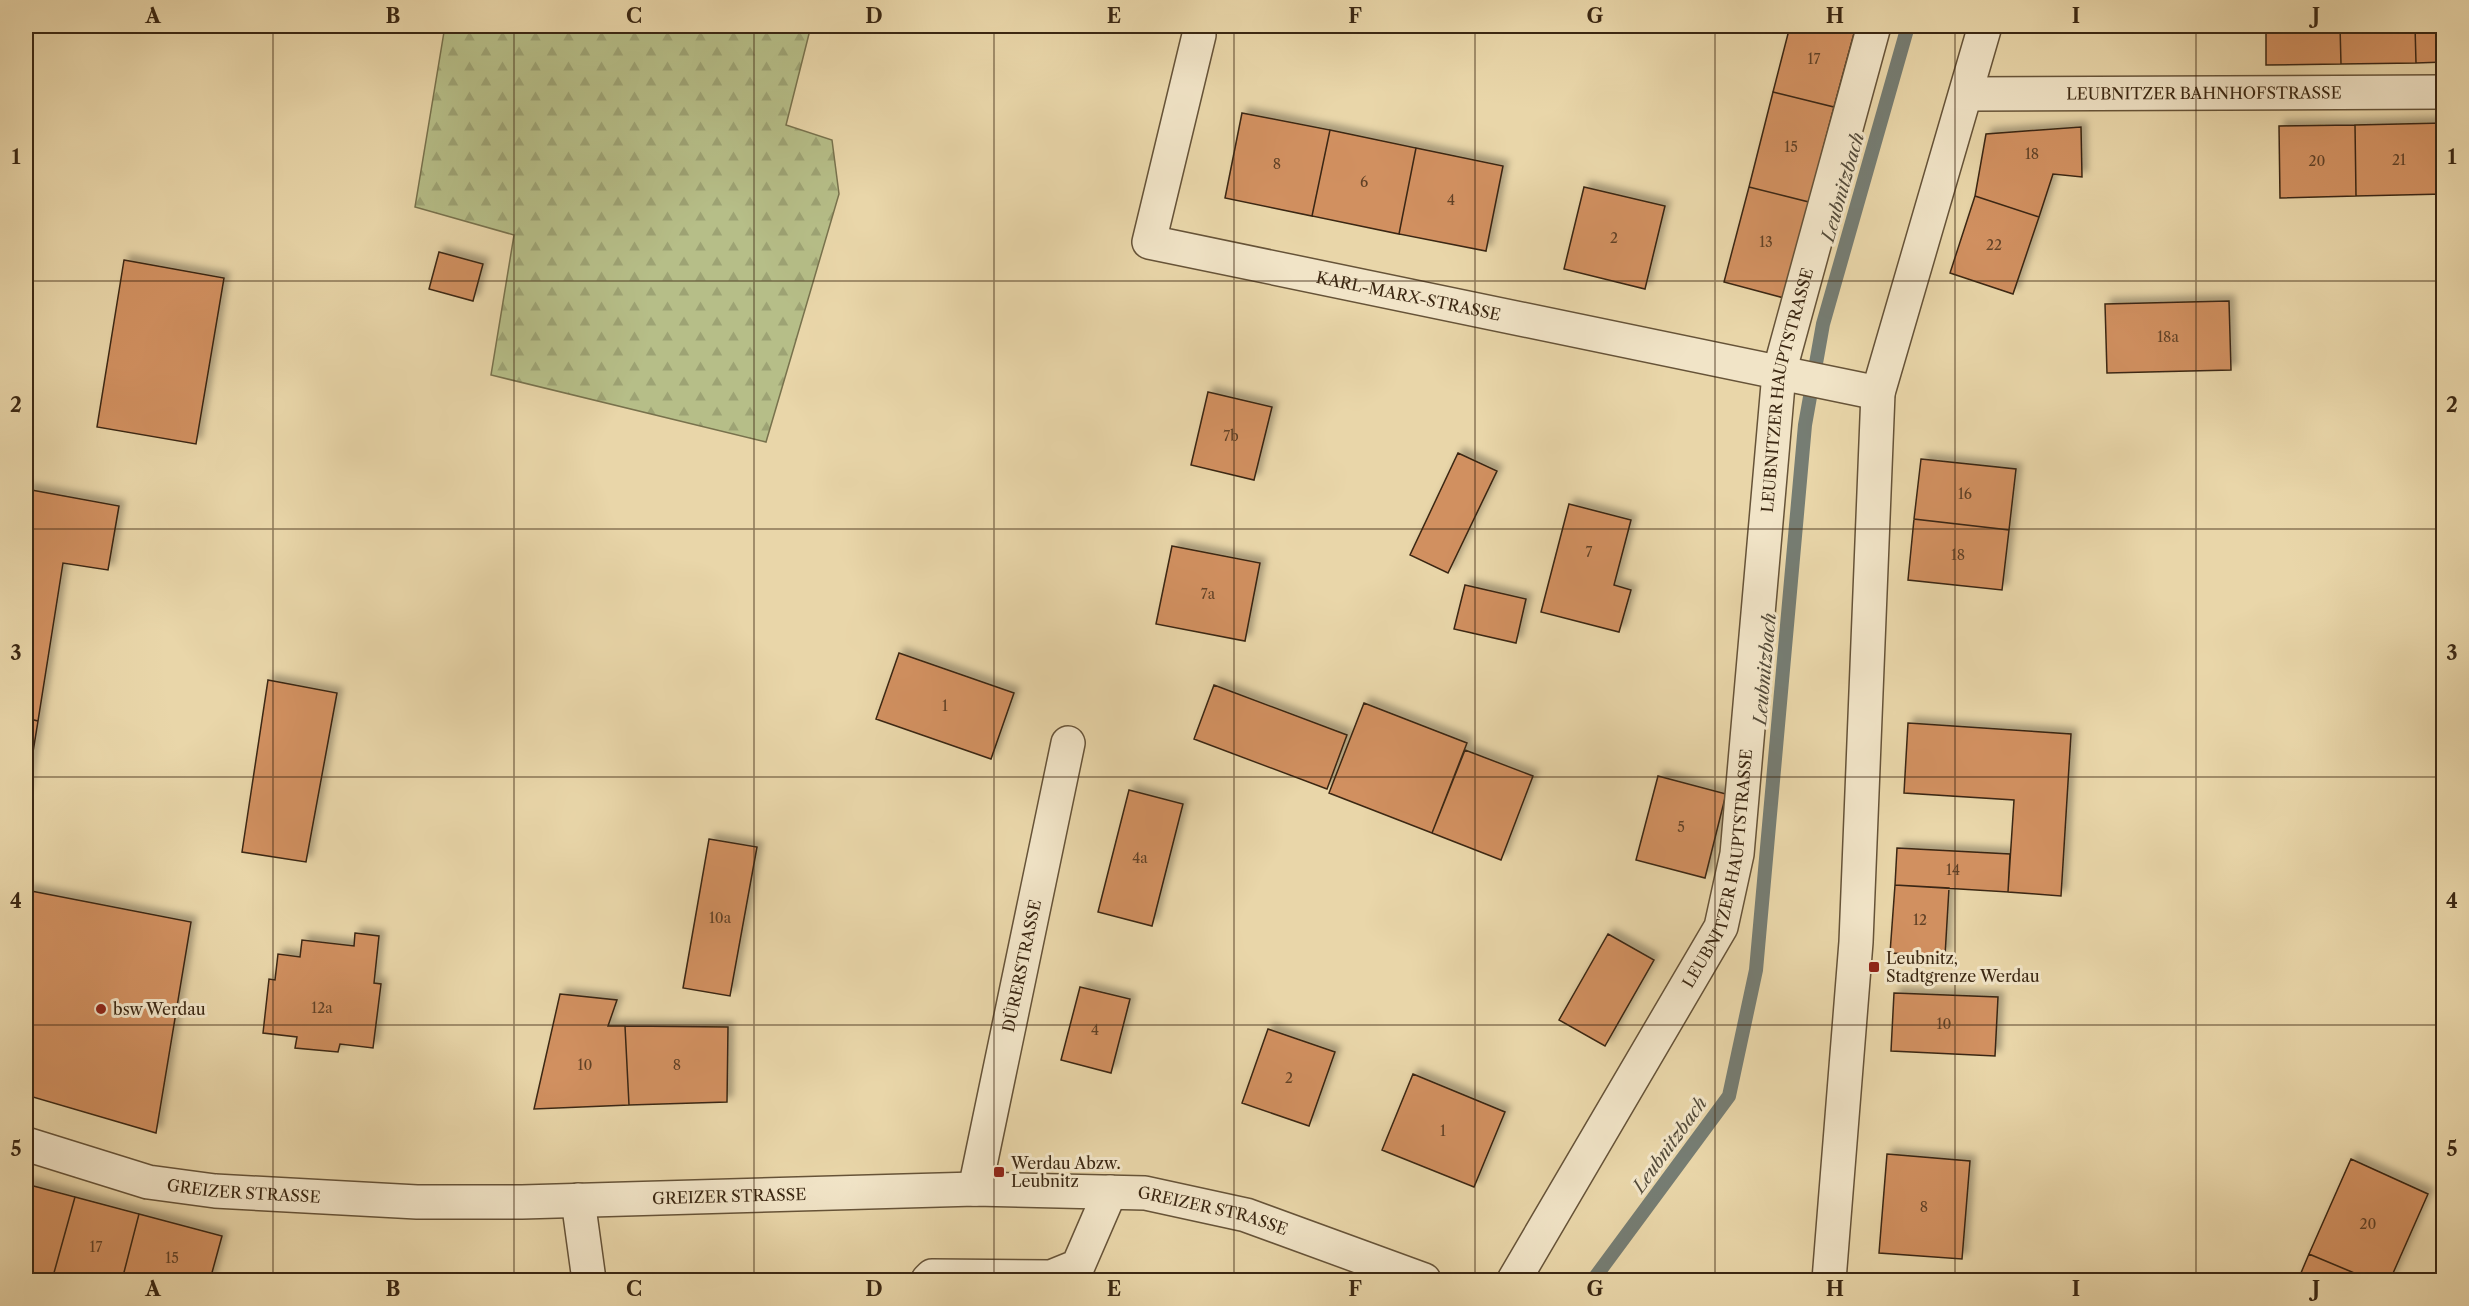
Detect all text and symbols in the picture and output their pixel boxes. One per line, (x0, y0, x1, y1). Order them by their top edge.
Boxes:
text: A (144, 4, 161, 28)
text: B (386, 4, 401, 28)
text: C (626, 4, 642, 28)
text: D (865, 4, 883, 28)
text: E (1107, 4, 1121, 28)
text: F (1348, 4, 1362, 28)
text: G (1587, 4, 1604, 28)
text: H (1826, 4, 1844, 28)
text: I (2072, 4, 2080, 28)
text: J (2308, 4, 2320, 28)
house number: 17 (1808, 50, 1820, 68)
street label: LEUBNITZER BAHNHOFSTRASSE (2066, 82, 2342, 104)
water label: Leubnitzbach (1816, 130, 1869, 246)
house number: 15 (1784, 138, 1798, 156)
text: 1 (12, 145, 21, 169)
house number: 18 (2025, 145, 2039, 163)
text: 1 (2448, 145, 2457, 169)
house number: 21 (2392, 151, 2406, 169)
house number: 20 (2309, 152, 2326, 170)
house number: 8 (1273, 155, 1281, 173)
house number: 6 (1360, 173, 1368, 191)
house number: 4 (1447, 191, 1455, 209)
house number: 2 (1610, 229, 1618, 247)
house number: 13 (1759, 233, 1773, 251)
house number: 22 (1986, 236, 2002, 254)
street label: LEUBNITZER HAUPTSTRASSE (1757, 266, 1817, 513)
street label: KARL-MARX-STRASSE (1314, 267, 1503, 325)
house number: 18a (2157, 328, 2179, 346)
text: 2 (10, 393, 22, 417)
text: 2 (2446, 393, 2458, 417)
house number: 7b (1223, 427, 1239, 445)
house number: 16 (1958, 485, 1972, 503)
house number: 7 (1586, 543, 1593, 561)
house number: 18 (1951, 546, 1965, 564)
house number: 7a (1201, 585, 1216, 603)
water label: Leubnitzbach (1749, 612, 1781, 728)
text: 3 (10, 641, 22, 665)
text: 3 (2446, 641, 2458, 665)
house number: 1 (942, 697, 948, 715)
street label: LEUBNITZER HAUPTSTRASSE (1678, 748, 1756, 991)
house number: 5 (1677, 818, 1685, 836)
house number: 4a (1132, 849, 1148, 867)
house number: 14 (1946, 861, 1960, 879)
text: 4 (10, 889, 22, 913)
text: 4 (2446, 889, 2458, 913)
street label: DÜRERSTRASSE (998, 898, 1045, 1034)
house number: 10a (709, 909, 732, 927)
house number: 12 (1913, 911, 1927, 929)
place label: Leubnitz, Stadtgrenze Werdau (1886, 948, 2040, 986)
marker: Leubnitz, Stadtgrenze Werdau (1867, 960, 1881, 974)
place label: bsw Werdau (113, 999, 206, 1019)
house number: 12a (311, 999, 333, 1017)
marker: bsw Werdau (94, 1002, 108, 1016)
house number: 10 (1937, 1015, 1951, 1033)
house number: 4 (1091, 1021, 1099, 1039)
house number: 10 (578, 1056, 592, 1074)
house number: 8 (673, 1056, 681, 1074)
house number: 2 (1285, 1069, 1293, 1087)
water label: Leubnitzbach (1627, 1093, 1712, 1199)
house number: 1 (1440, 1122, 1446, 1140)
text: 5 (10, 1137, 22, 1161)
text: 5 (2446, 1137, 2458, 1161)
place label: Werdau Abzw. Leubnitz (1010, 1153, 1121, 1191)
marker: Werdau Abzw. Leubnitz (992, 1165, 1006, 1179)
street label: GREIZER STRASSE (166, 1175, 321, 1207)
street label: GREIZER STRASSE (1138, 1183, 1291, 1239)
street label: GREIZER STRASSE (652, 1184, 807, 1208)
house number: 8 (1920, 1198, 1928, 1216)
house number: 20 (2360, 1215, 2377, 1233)
house number: 17 (90, 1238, 102, 1256)
house number: 15 (165, 1249, 179, 1267)
text: A (144, 1277, 161, 1301)
text: B (386, 1277, 401, 1301)
text: C (626, 1277, 642, 1301)
text: D (865, 1277, 883, 1301)
text: E (1107, 1277, 1121, 1301)
text: F (1348, 1277, 1362, 1301)
text: G (1587, 1277, 1604, 1301)
text: H (1826, 1277, 1844, 1301)
text: I (2072, 1277, 2080, 1301)
text: J (2308, 1277, 2320, 1301)

